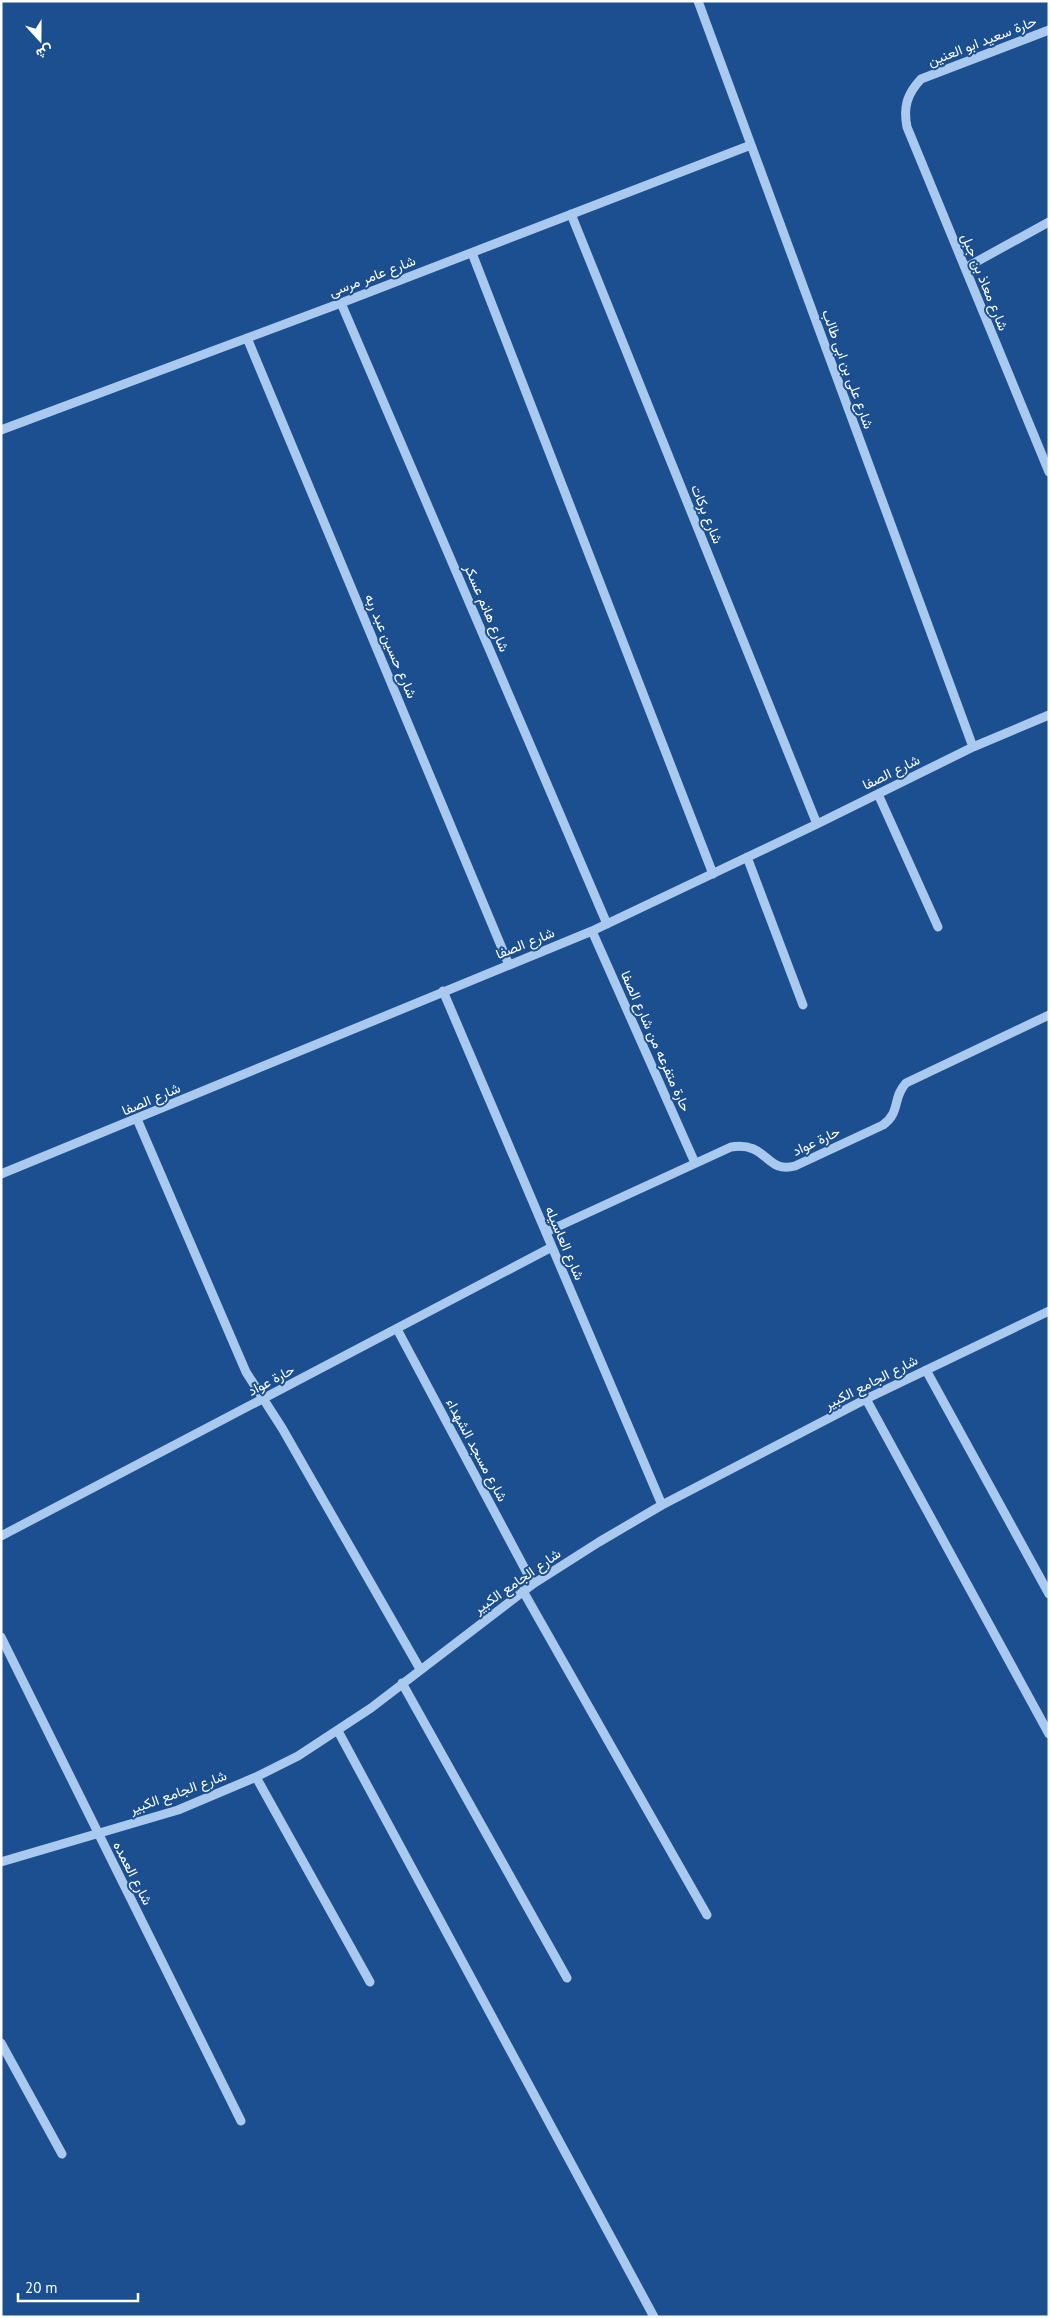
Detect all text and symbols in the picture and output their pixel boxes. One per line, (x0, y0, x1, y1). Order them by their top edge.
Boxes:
street label: حارة سعيد ابو العنين (925, 12, 1039, 70)
north arrow (15, 15, 65, 65)
text: ش (33, 41, 56, 64)
street label: شارع معاذ بن جبل (955, 231, 1013, 334)
street label: شارع عامر مرسى (326, 251, 419, 303)
street label: شارع على بن ابى طالب (816, 307, 878, 432)
street label: شارع بركات (685, 482, 727, 547)
street label: شارع هانم عسكر (458, 560, 514, 655)
street label: شارع حسين عبد ربه (359, 591, 421, 702)
street label: شارع الصفا (859, 750, 924, 795)
street label: شارع الصفا (493, 923, 558, 965)
street label: حارة متفرعه من شارع الصفا (615, 968, 695, 1115)
street label: شارع الصفا (119, 1079, 184, 1121)
street label: حارة عواد (789, 1122, 843, 1160)
street label: شارع العاسيله (540, 1203, 589, 1284)
street label: شارع الجامع الكبير (820, 1351, 922, 1415)
street label: حارة عواد (244, 1360, 298, 1400)
street label: شارع مسجد الشهداء (440, 1395, 512, 1506)
street label: شارع الجامع الكبير (469, 1544, 565, 1620)
street label: شارع الجامع الكبير (126, 1766, 230, 1820)
street label: شارع العمده (107, 1838, 157, 1909)
scale bar (18, 2270, 138, 2302)
text: 20 m (25, 2278, 58, 2297)

